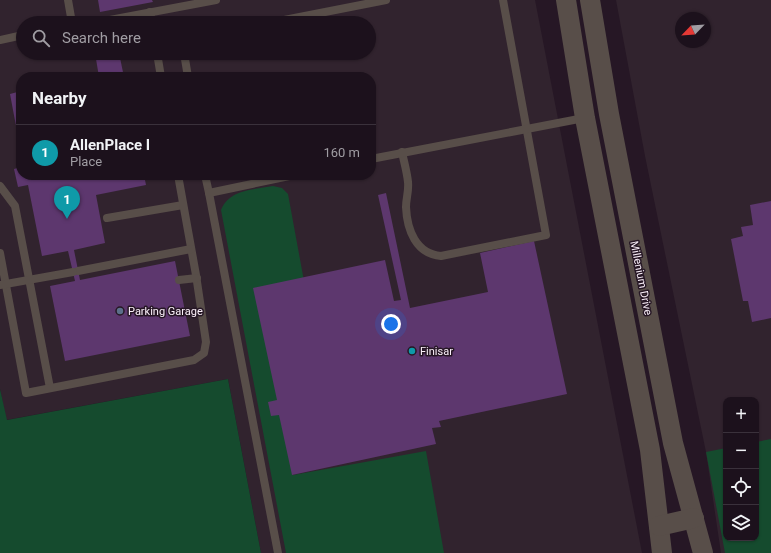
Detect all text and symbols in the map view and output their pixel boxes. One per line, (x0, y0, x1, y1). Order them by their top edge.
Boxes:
north arrow (675, 12, 711, 48)
search box (16, 16, 376, 60)
icon: search (30, 27, 52, 49)
text: Search here (62, 29, 141, 47)
text: Nearby (32, 88, 87, 108)
text: AllenPlace I (70, 136, 150, 154)
text: 1 (41, 145, 49, 160)
text: 160 m (323, 145, 360, 160)
text: Place (70, 154, 102, 169)
pin: 1 (54, 186, 80, 219)
street label: Millenium Drive (627, 240, 655, 316)
place label: Parking Garage (128, 305, 203, 318)
marker: Parking Garage (115, 306, 125, 316)
your location (381, 314, 401, 334)
place label: Finisar (420, 345, 453, 358)
marker: Finisar (407, 346, 417, 356)
map controls (723, 397, 759, 541)
button: + (723, 397, 759, 433)
button: − (723, 433, 759, 469)
button: locate (723, 469, 759, 505)
button: layers (723, 505, 759, 541)

